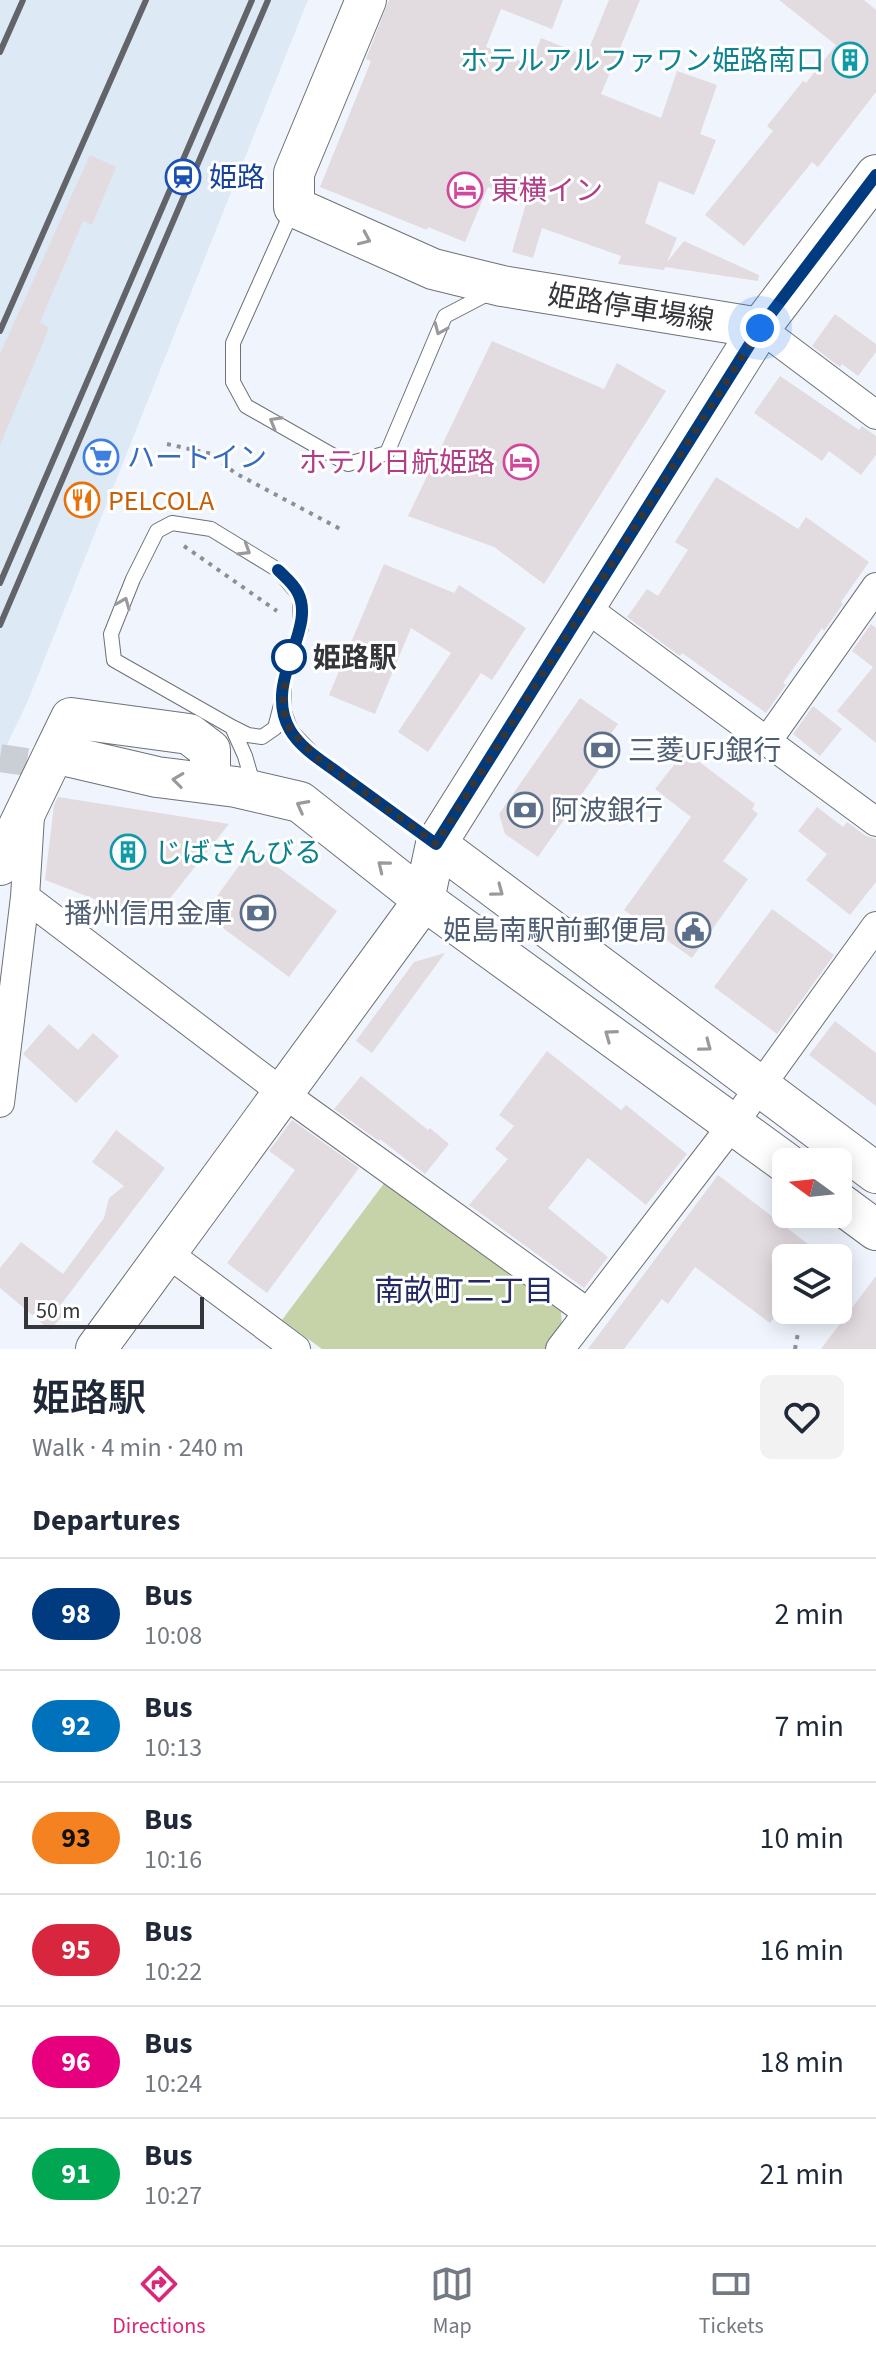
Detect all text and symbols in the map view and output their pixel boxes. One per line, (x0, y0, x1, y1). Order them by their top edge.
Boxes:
place label: ホテルアルファワン姫路南口 (460, 41, 824, 81)
building icon: ホテルアルファワン姫路南口 (831, 41, 869, 79)
station icon: 姫路 (164, 158, 202, 196)
place label: 姫路 (209, 158, 265, 198)
hotel icon: 東横イン (446, 171, 484, 209)
place label: 東横イン (491, 171, 603, 211)
one-way arrow (357, 229, 371, 245)
street label: 姫路停車場線 (545, 275, 717, 341)
your location (740, 308, 780, 348)
one-way arrow (433, 321, 449, 335)
one-way arrow (269, 416, 284, 432)
supermarket icon: ハートイン (82, 438, 120, 476)
place label: ハートイン (127, 438, 267, 478)
place label: ホテル日航姫路 (299, 443, 495, 483)
hotel icon: ホテル日航姫路 (502, 443, 540, 481)
restaurant icon: PELCOLA (63, 481, 101, 519)
place label: PELCOLA (108, 481, 215, 521)
one-way arrow (236, 540, 250, 555)
one-way arrow (114, 597, 130, 611)
place label: 姫路駅 (313, 638, 397, 678)
marker: 姫路駅 (272, 640, 306, 674)
bank icon: 三菱UFJ銀行 (583, 731, 621, 769)
place label: 三菱UFJ銀行 (628, 731, 781, 771)
one-way arrow (172, 772, 185, 789)
bank icon: 阿波銀行 (506, 791, 544, 829)
place label: 阿波銀行 (551, 791, 663, 831)
one-way arrow (296, 800, 310, 816)
building icon: じばさんびる (109, 833, 147, 871)
place label: じばさんびる (154, 833, 322, 873)
one-way arrow (377, 862, 392, 876)
one-way arrow (489, 881, 504, 895)
place label: 播州信用金庫 (64, 894, 232, 934)
bank icon: 播州信用金庫 (239, 894, 277, 932)
place label: 姫島南駅前郵便局 (443, 911, 667, 951)
public building icon: 姫島南駅前郵便局 (674, 911, 712, 949)
one-way arrow (604, 1030, 619, 1044)
one-way arrow (697, 1037, 712, 1051)
north arrow (772, 1148, 852, 1228)
map controls (772, 1148, 852, 1324)
button: layers (772, 1244, 852, 1324)
district label: 南畝町二丁目 (374, 1270, 554, 1313)
scale bar (24, 1293, 204, 1329)
text: 50 m (36, 1295, 81, 1327)
text: 姫路駅 (32, 1372, 146, 1426)
button: heart (760, 1375, 844, 1459)
text: Walk · 4 min · 240 m (32, 1429, 244, 1466)
text: Departures (32, 1499, 180, 1542)
text: Bus (144, 1574, 192, 1617)
text: 2 min (774, 1593, 844, 1636)
text: 98 (61, 1594, 91, 1634)
text: 10:08 (144, 1617, 202, 1654)
text: Bus (144, 1686, 192, 1729)
text: 7 min (774, 1705, 844, 1748)
text: 92 (61, 1706, 91, 1746)
text: 10:13 (144, 1729, 202, 1766)
text: Bus (144, 1798, 192, 1841)
text: 10 min (760, 1817, 844, 1860)
text: 93 (61, 1818, 91, 1858)
text: 10:16 (144, 1841, 202, 1878)
text: Bus (144, 1910, 192, 1953)
text: 16 min (760, 1929, 844, 1972)
text: 95 (61, 1930, 91, 1970)
text: 10:22 (144, 1953, 202, 1990)
text: Bus (144, 2022, 192, 2065)
text: 18 min (760, 2041, 844, 2084)
text: 96 (61, 2042, 91, 2082)
text: 10:24 (144, 2065, 202, 2102)
text: Bus (144, 2134, 192, 2177)
text: 21 min (760, 2153, 844, 2196)
text: 91 (61, 2154, 91, 2194)
text: 10:27 (144, 2177, 202, 2214)
tab: Directions (112, 2262, 205, 2342)
tab: Map (430, 2262, 474, 2342)
tab: Tickets (699, 2262, 764, 2342)

